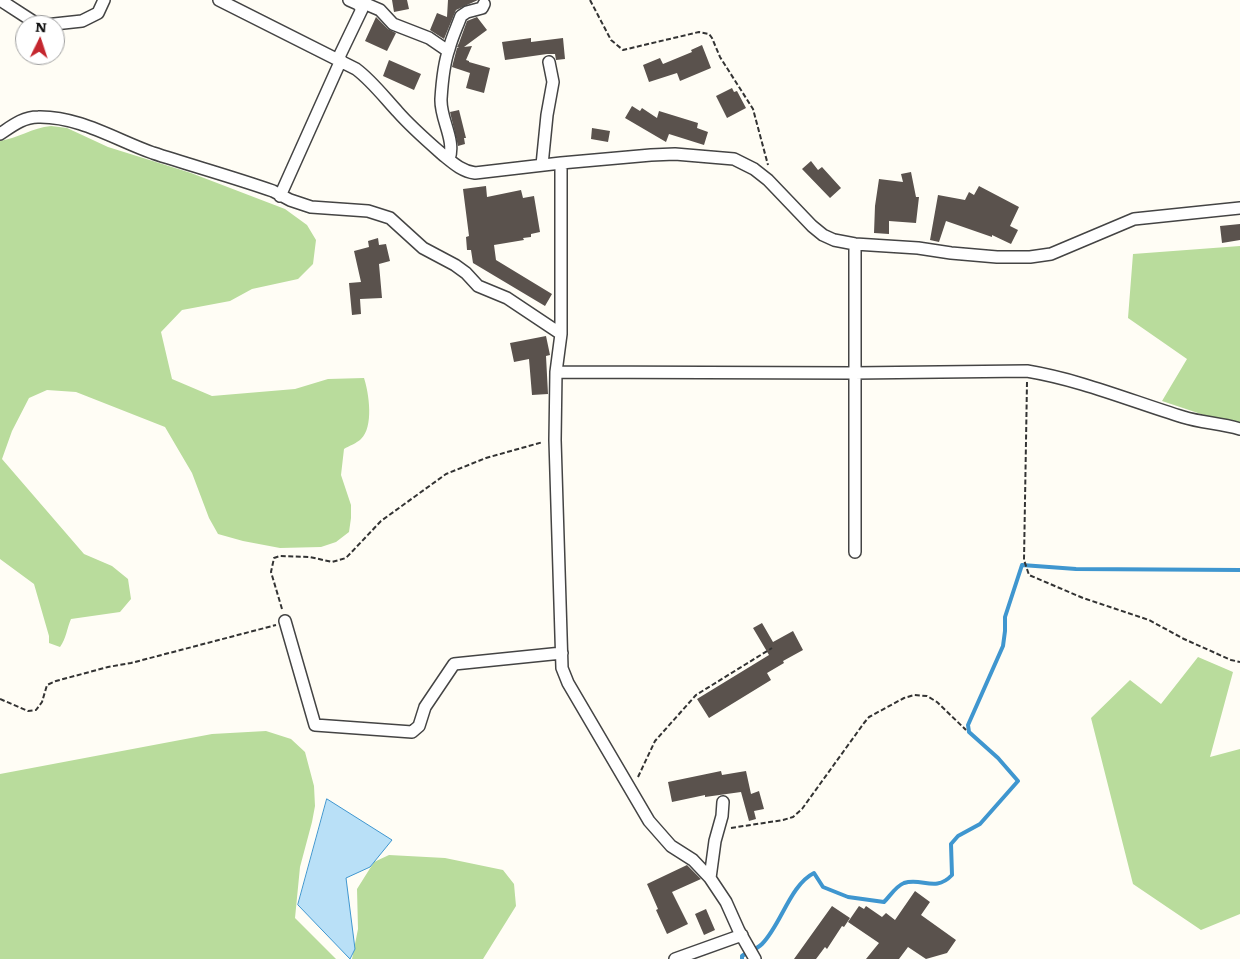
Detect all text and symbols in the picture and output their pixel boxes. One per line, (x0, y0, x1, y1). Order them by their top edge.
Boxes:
north arrow (15, 15, 65, 65)
text: N (34, 16, 48, 36)

